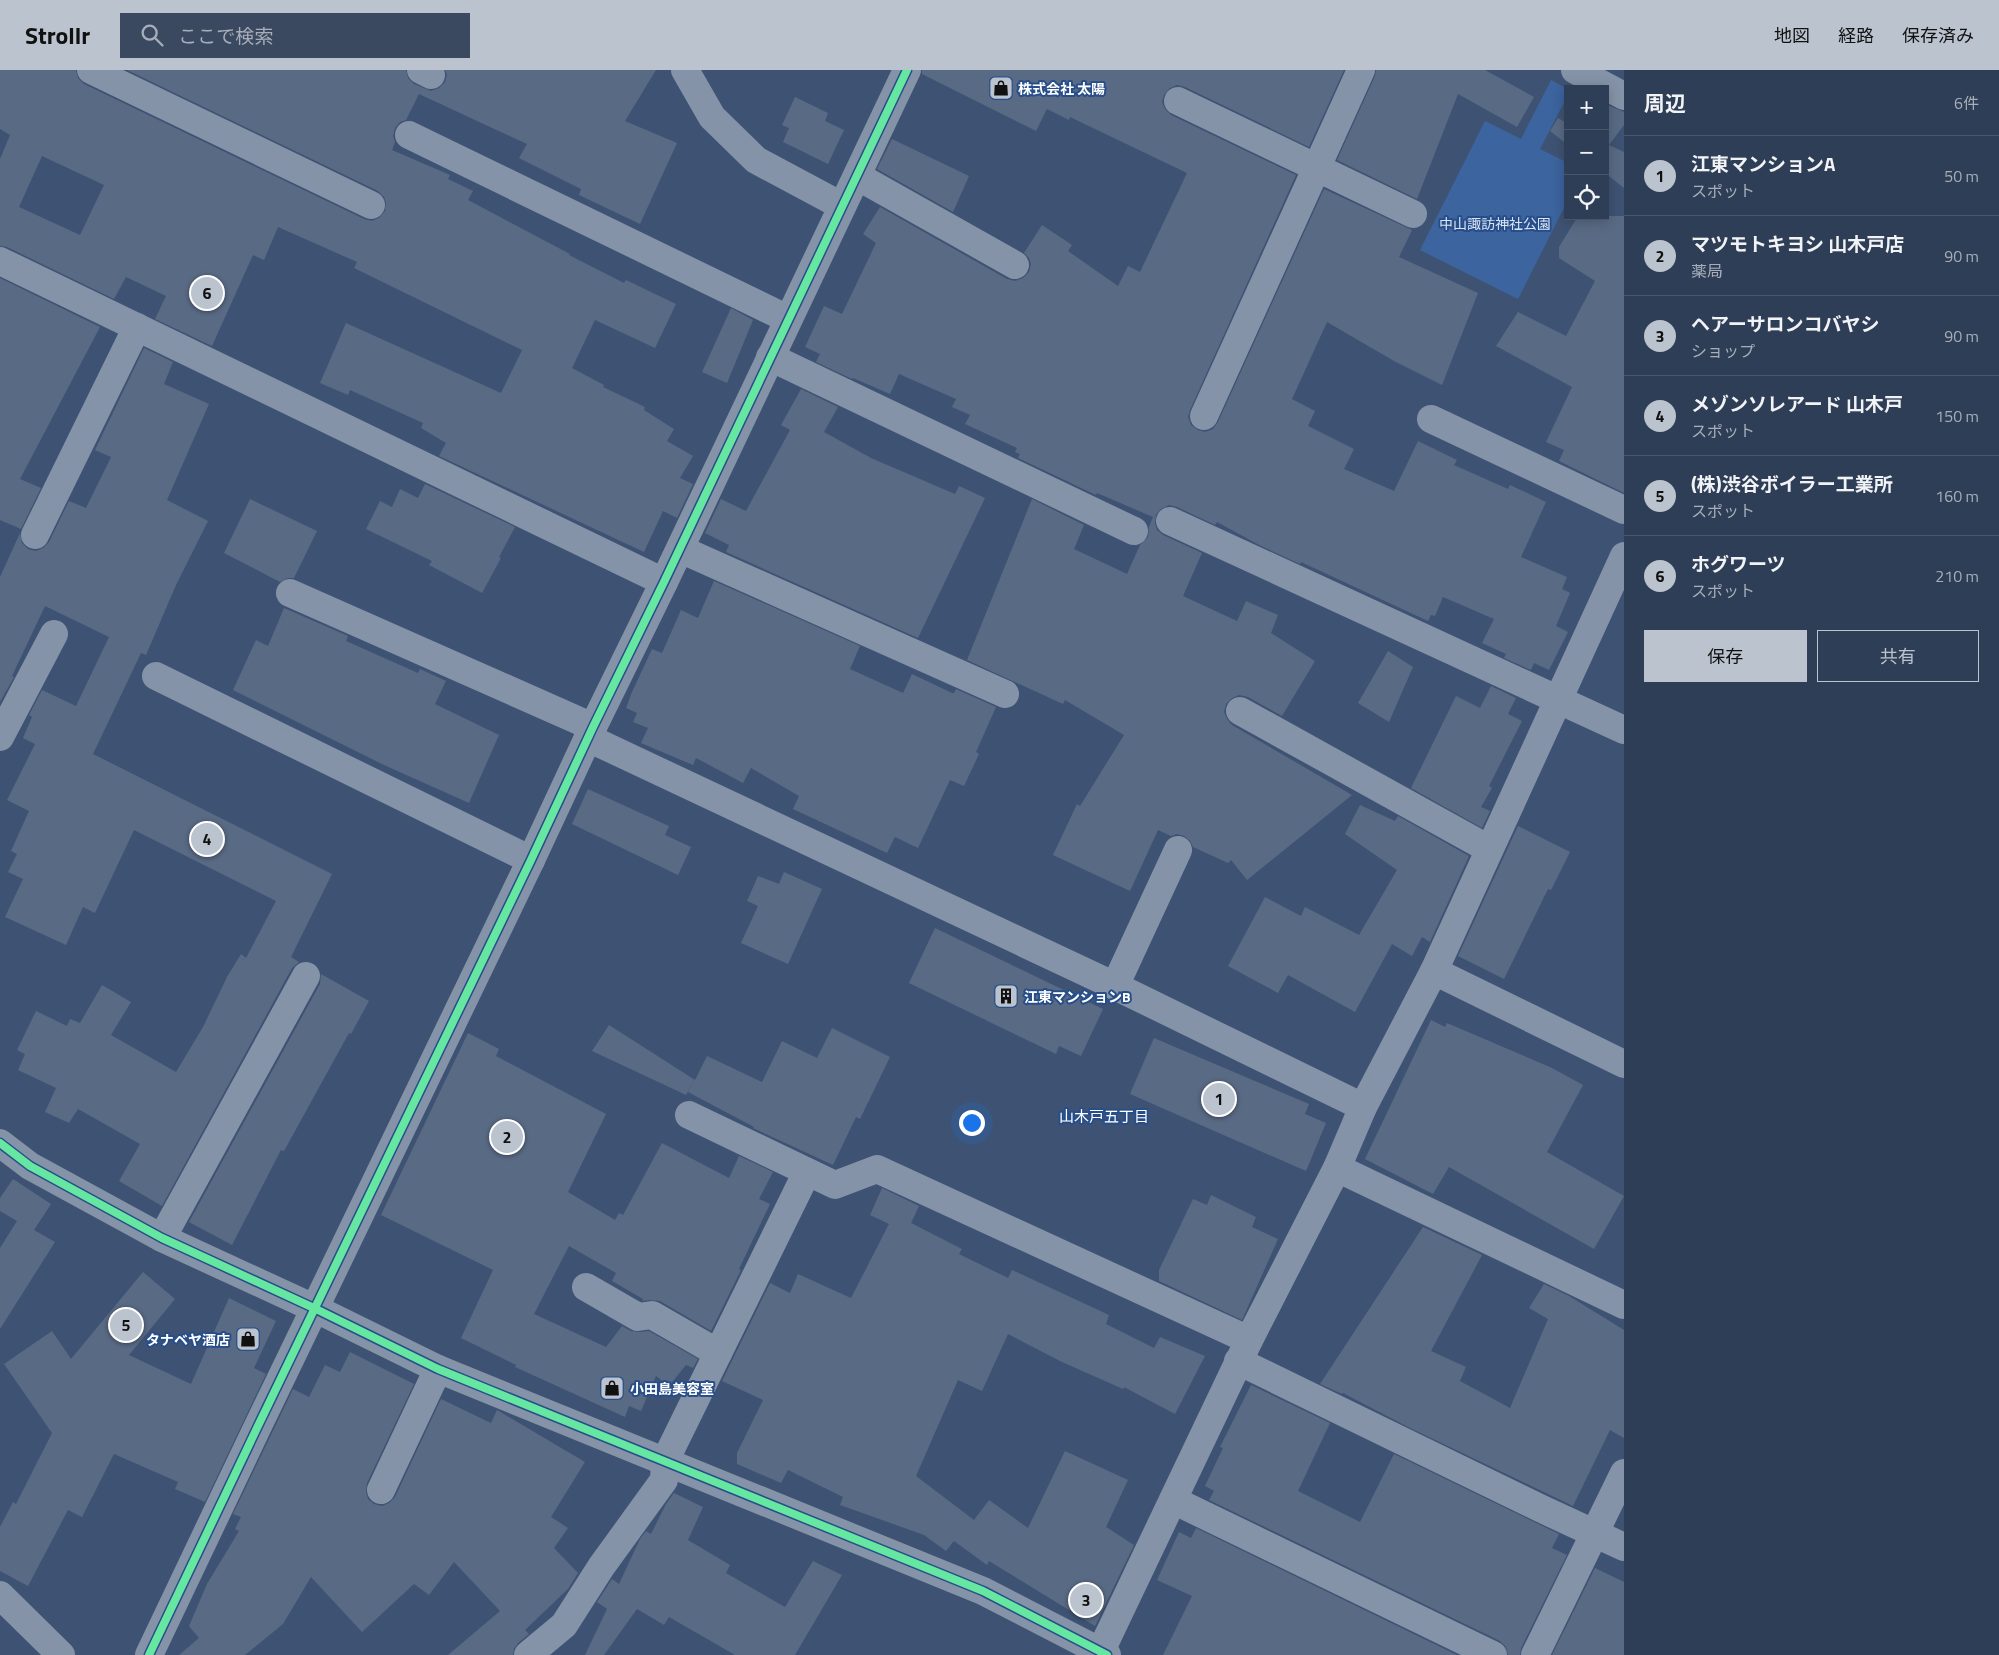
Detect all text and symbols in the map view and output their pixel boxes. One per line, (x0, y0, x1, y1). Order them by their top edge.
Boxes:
search box (120, 13, 470, 58)
text: Strollr (25, 17, 90, 53)
icon: search (138, 21, 166, 49)
text: ここで検索 (178, 21, 273, 50)
text: 地図 (1774, 22, 1810, 49)
text: 経路 (1838, 22, 1874, 49)
text: 保存済み (1902, 22, 1974, 49)
shop icon: 株式会社 太陽 (988, 75, 1014, 101)
place label: 株式会社 太陽 (1018, 78, 1105, 99)
map controls (1564, 85, 1609, 220)
button: + (1564, 85, 1609, 130)
text: 周辺 (1644, 87, 1686, 119)
text: 6件 (1954, 91, 1979, 115)
button: − (1564, 130, 1609, 175)
text: 江東マンションA (1691, 149, 1835, 178)
text: 1 (1656, 164, 1664, 188)
text: 50 m (1944, 164, 1979, 188)
button: locate (1564, 175, 1609, 220)
text: スポット (1691, 179, 1755, 203)
park label: 中山諏訪神社公園 (1439, 213, 1551, 234)
text: マツモトキヨシ 山木戸店 (1691, 229, 1904, 258)
text: 2 (1656, 244, 1664, 268)
text: 90 m (1944, 244, 1979, 268)
text: 薬局 (1691, 259, 1723, 283)
pin: 6 (191, 274, 223, 312)
text: ヘアーサロンコバヤシ (1691, 309, 1879, 338)
text: 3 (1656, 324, 1664, 348)
text: 90 m (1944, 324, 1979, 348)
text: ショップ (1691, 339, 1755, 363)
text: メゾンソレアード 山木戸 (1691, 389, 1903, 418)
text: 4 (1656, 404, 1664, 428)
text: 150 m (1935, 404, 1979, 428)
text: スポット (1691, 419, 1755, 443)
text: (株)渋谷ボイラー工業所 (1691, 469, 1893, 498)
text: 5 (1656, 484, 1664, 508)
text: 160 m (1935, 484, 1979, 508)
text: スポット (1691, 499, 1755, 523)
text: ホグワーツ (1691, 549, 1786, 578)
text: 6 (1656, 564, 1664, 588)
text: 210 m (1935, 564, 1979, 588)
text: スポット (1691, 579, 1755, 603)
button: 保存 (1644, 630, 1807, 682)
button: 共有 (1817, 630, 1979, 682)
pin: 4 (191, 820, 223, 858)
building icon: 江東マンションB (993, 983, 1019, 1009)
place label: 江東マンションB (1024, 986, 1131, 1007)
pin: 1 (1203, 1080, 1235, 1118)
district label: 山木戸五丁目 (1059, 1105, 1149, 1128)
your location (959, 1110, 985, 1136)
pin: 2 (491, 1118, 523, 1156)
pin: 5 (110, 1306, 142, 1344)
shop icon: タナベヤ酒店 (235, 1326, 261, 1352)
place label: タナベヤ酒店 (146, 1329, 230, 1350)
shop icon: 小田島美容室 (599, 1375, 625, 1401)
place label: 小田島美容室 (630, 1378, 714, 1399)
pin: 3 (1070, 1581, 1102, 1619)

